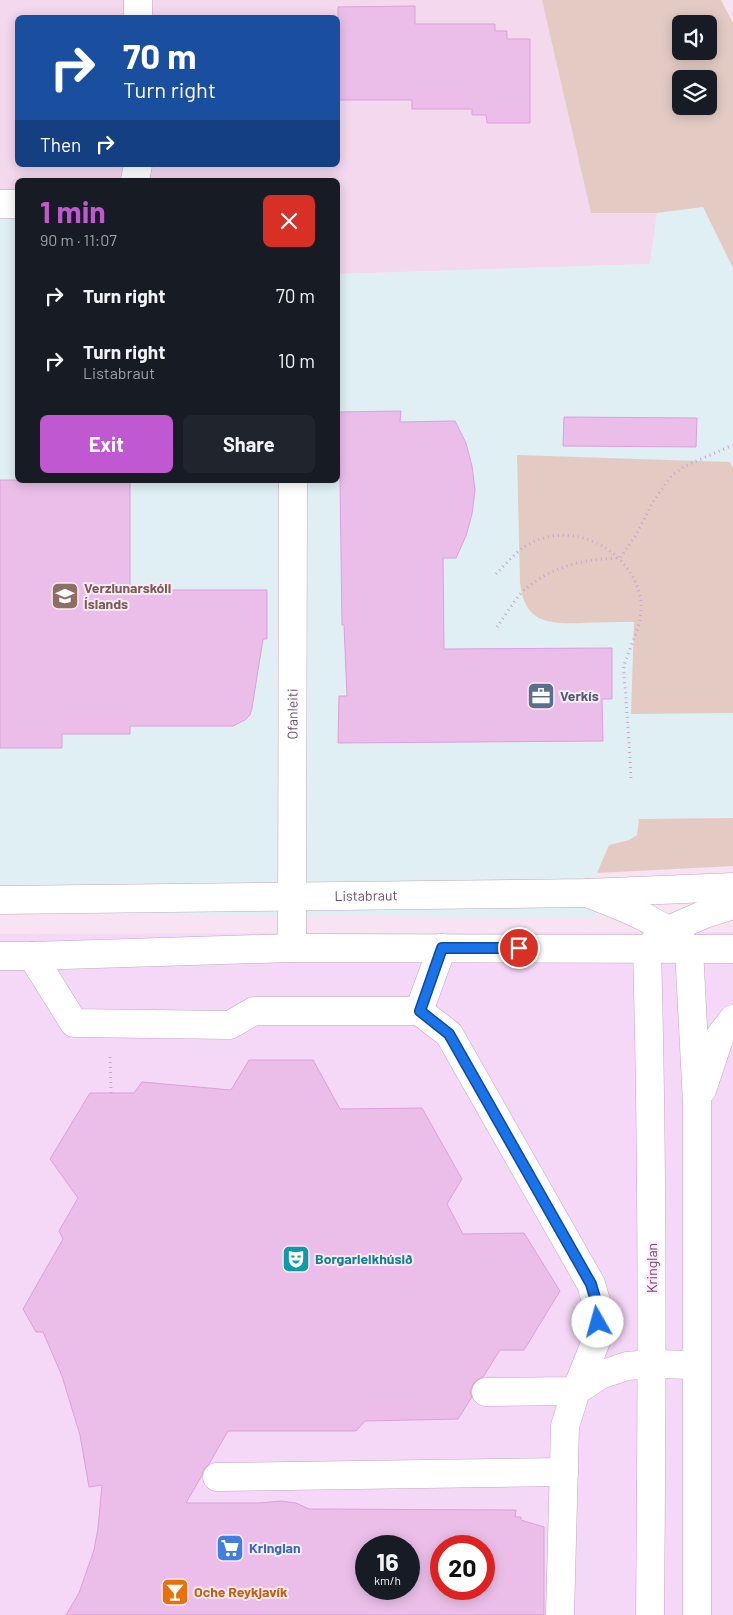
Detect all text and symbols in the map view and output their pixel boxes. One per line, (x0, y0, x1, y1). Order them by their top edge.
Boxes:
map controls (672, 15, 717, 115)
button: sound (672, 15, 717, 60)
text: 70 m (123, 34, 197, 76)
icon: right (40, 35, 105, 100)
button: layers (672, 70, 717, 115)
text: Turn right (123, 76, 216, 102)
icon: right (91, 130, 119, 158)
text: Then (40, 133, 81, 156)
text: 1 min (40, 193, 106, 229)
button: close (263, 195, 315, 247)
text: 90 m · 11:07 (40, 230, 117, 249)
icon: right (40, 282, 68, 310)
text: Turn right (83, 284, 165, 307)
text: 70 m (276, 284, 315, 307)
text: Turn right (83, 340, 165, 363)
icon: right (40, 347, 68, 375)
text: 10 m (278, 349, 315, 372)
text: Listabraut (83, 363, 155, 382)
button: Exit (40, 415, 173, 473)
button: Share (183, 415, 315, 473)
place label: Verzlunarskóli Íslands (84, 579, 171, 612)
school or university icon: Verzlunarskóli Íslands (50, 581, 80, 611)
office icon: Verkís (526, 681, 556, 711)
place label: Verkís (560, 687, 599, 704)
street label: Ofanleiti (283, 688, 301, 740)
street label: Listabraut (334, 886, 398, 904)
pin (498, 927, 540, 969)
icon: arrive (505, 934, 533, 962)
street label: Kringlan (643, 1243, 660, 1293)
theatre icon: Borgarleikhúsið (281, 1244, 311, 1274)
place label: Borgarleikhúsið (315, 1250, 413, 1267)
position arrow (571, 1295, 623, 1347)
supermarket icon: Kringlan (215, 1533, 245, 1563)
speed limit sign: 20 (430, 1535, 495, 1600)
place label: Kringlan (249, 1539, 301, 1556)
text: 16 (376, 1546, 399, 1576)
text: km/h (374, 1573, 401, 1587)
bar icon: Oche Reykjavík (160, 1577, 190, 1607)
place label: Oche Reykjavík (194, 1583, 288, 1600)

